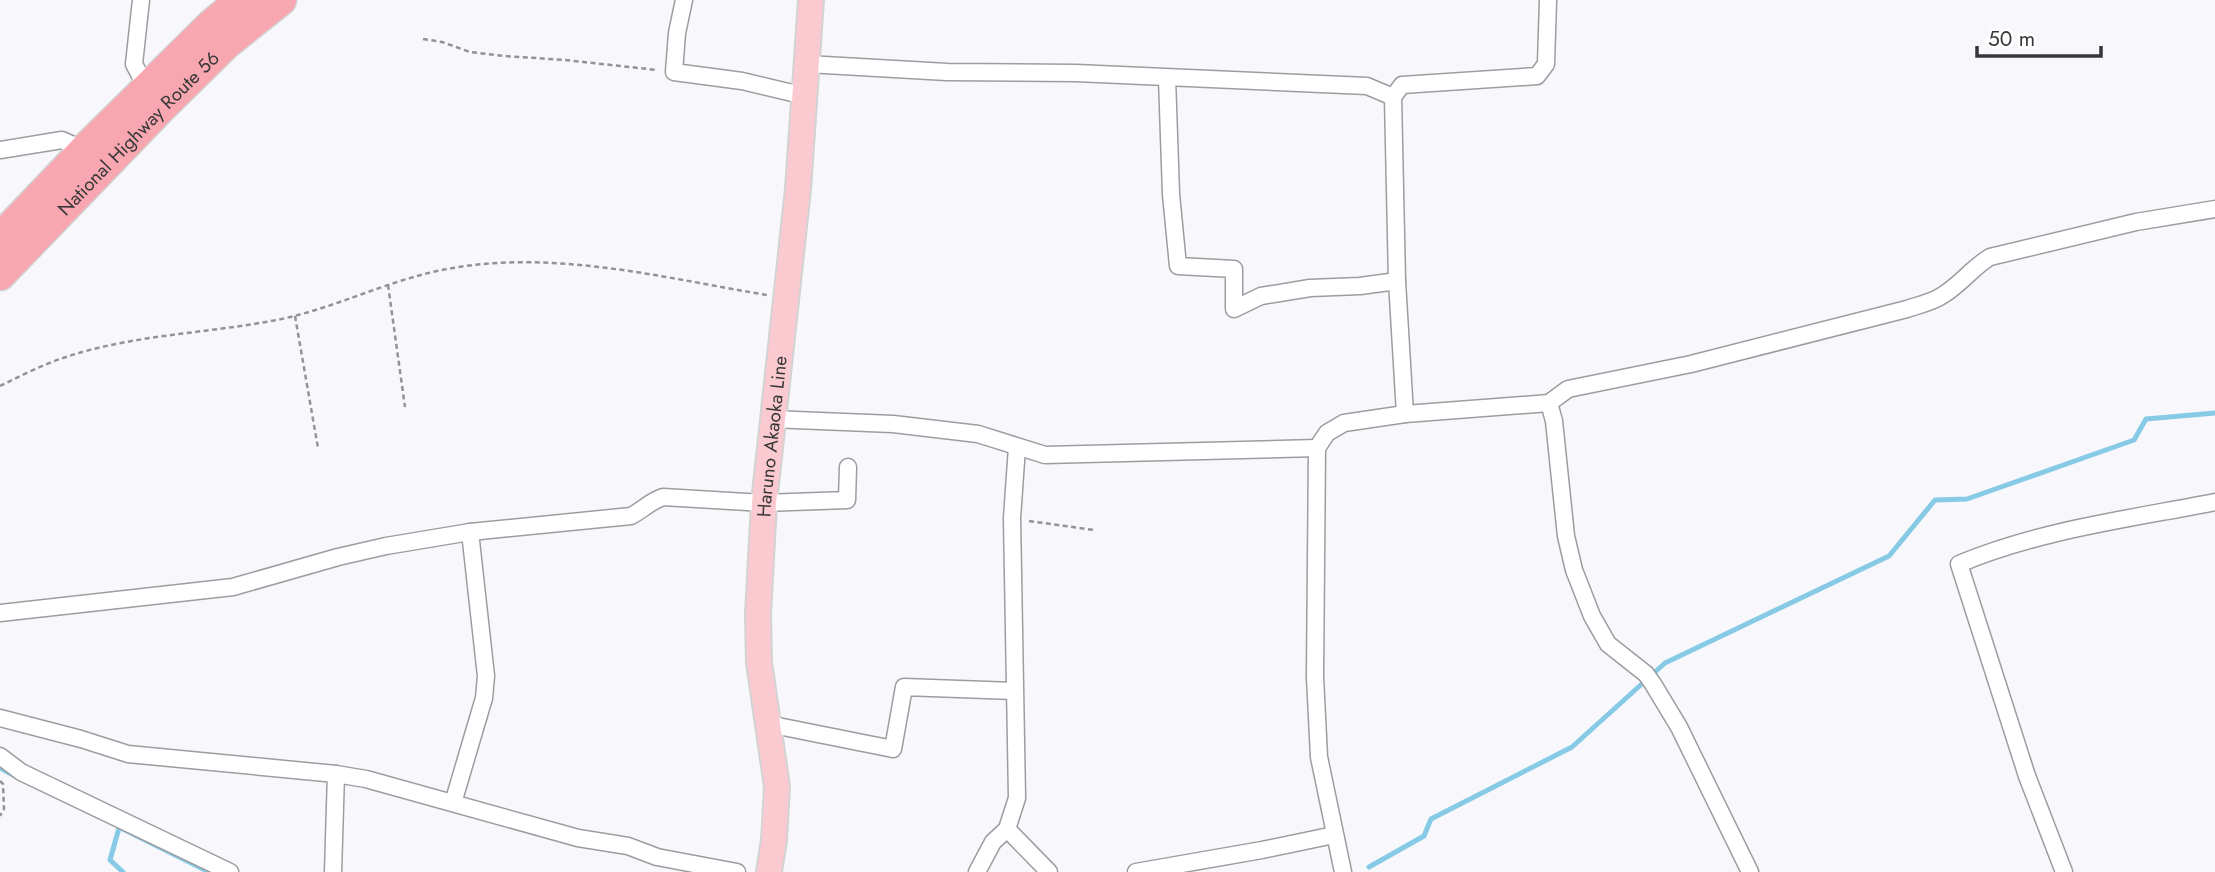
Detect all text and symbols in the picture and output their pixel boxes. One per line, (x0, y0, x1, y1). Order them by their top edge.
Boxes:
scale bar (1977, 14, 2101, 58)
text: 50 m (1988, 24, 2035, 54)
street label: National Highway Route 56 (51, 45, 225, 222)
street label: Haruno Akaoka Line (750, 354, 794, 518)

